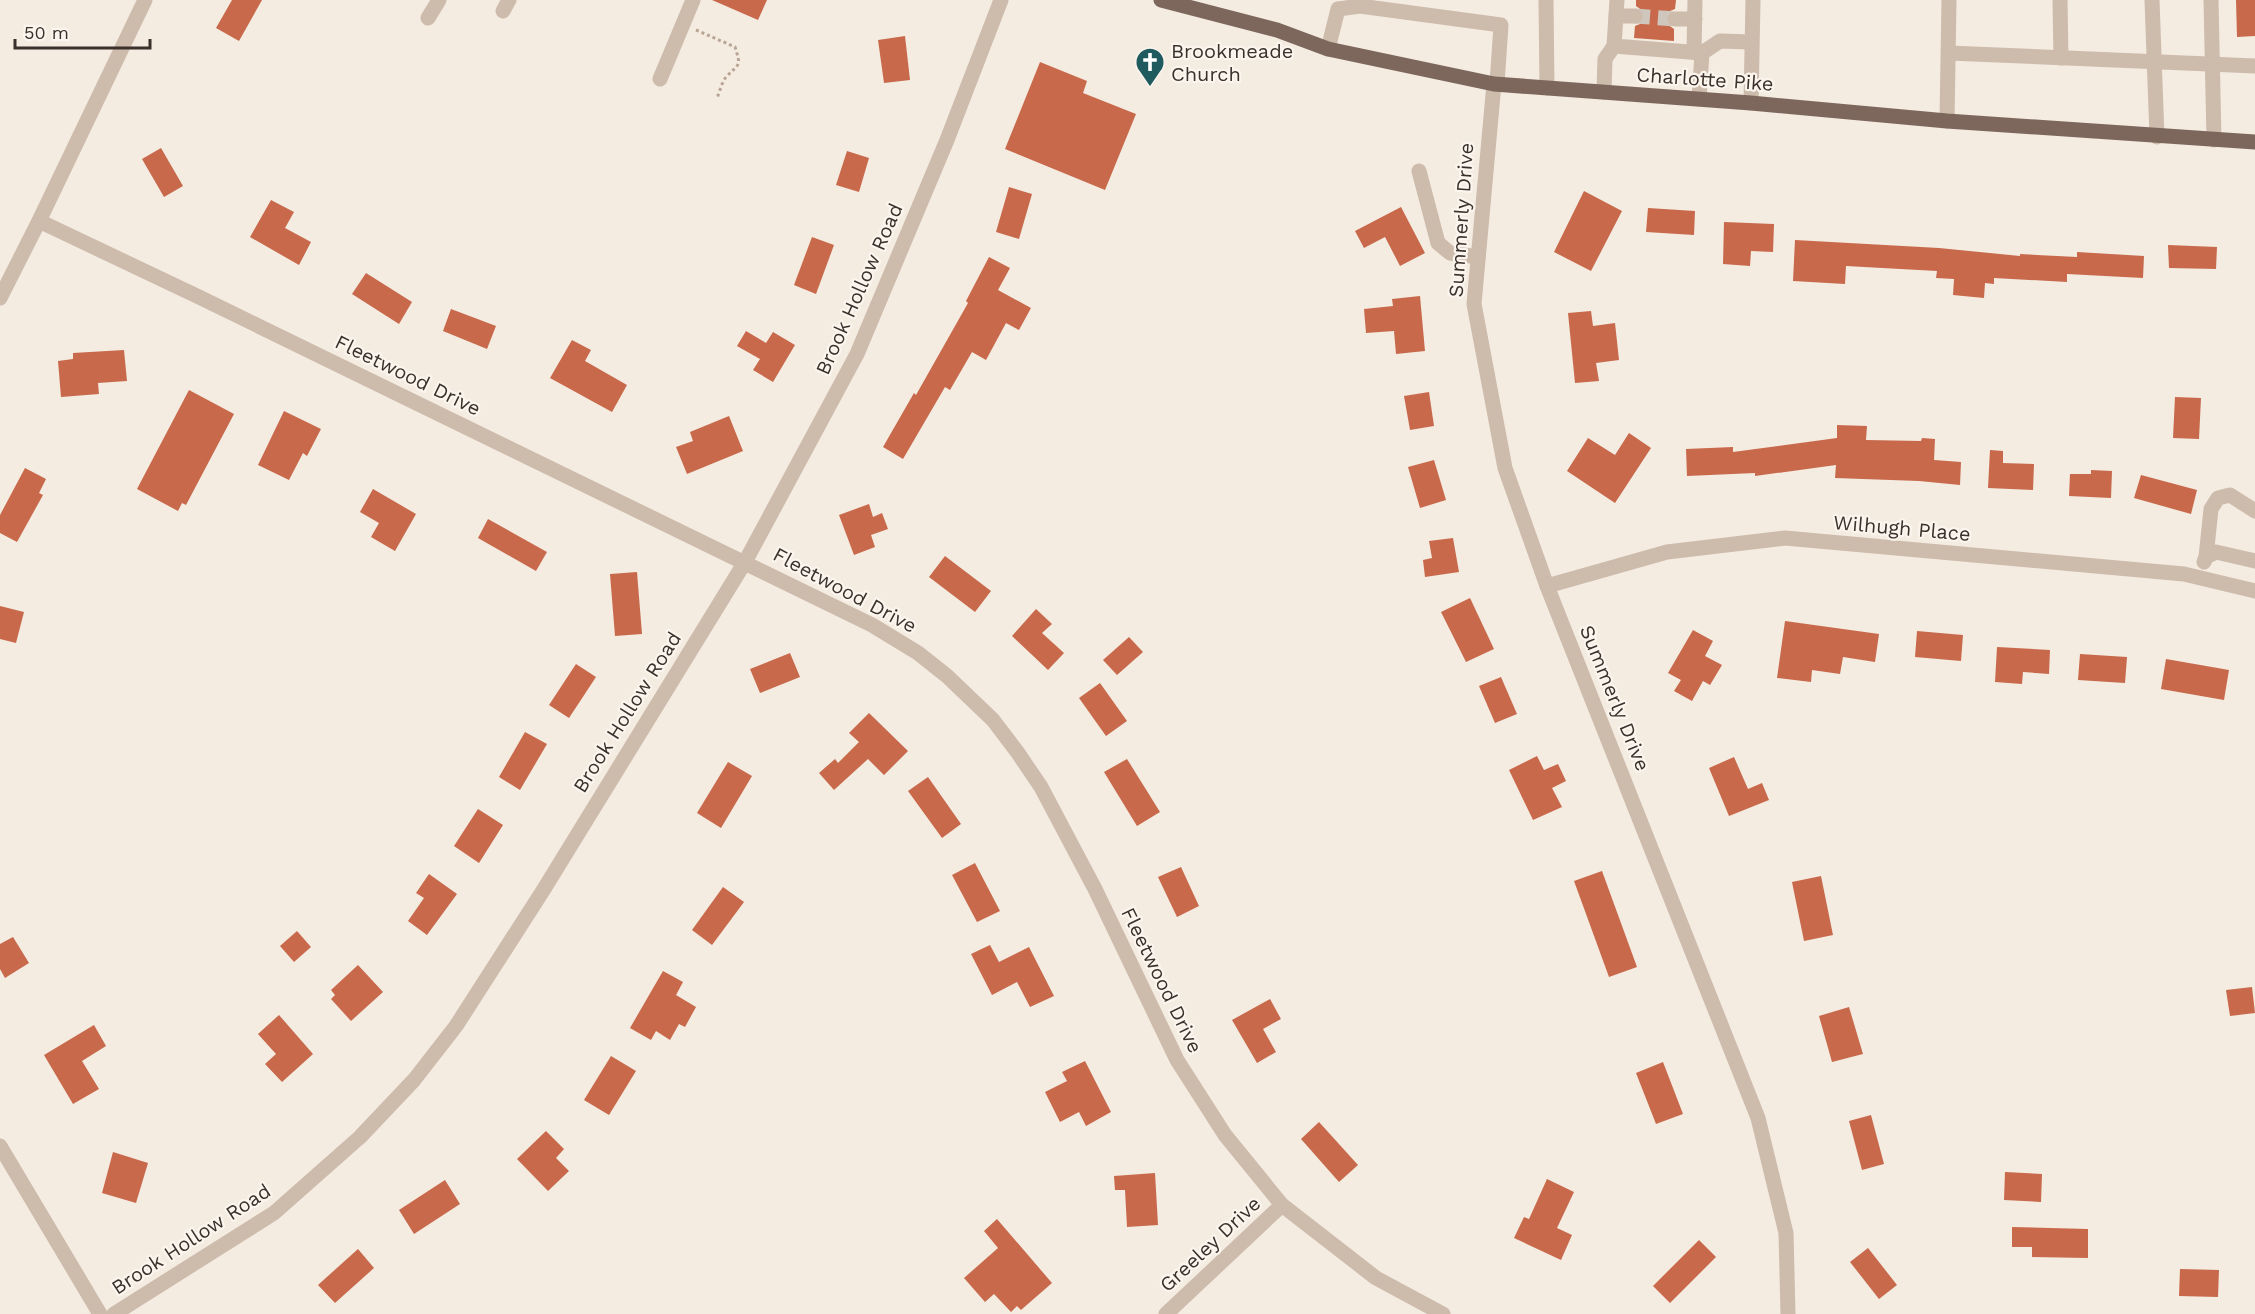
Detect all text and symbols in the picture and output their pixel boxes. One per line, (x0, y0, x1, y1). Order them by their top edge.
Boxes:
scale bar (15, 12, 150, 50)
text: 50 m (24, 22, 69, 43)
place label: Brookmeade Church (1171, 39, 1293, 86)
church icon: Brookmeade Church (1134, 46, 1166, 88)
street label: Charlotte Pike (1636, 62, 1774, 96)
street label: Summerly Drive (1444, 142, 1478, 298)
street label: Brook Hollow Road (810, 200, 908, 378)
street label: Fleetwood Drive (331, 329, 485, 421)
street label: Wilhugh Place (1832, 510, 1972, 546)
street label: Fleetwood Drive (769, 542, 921, 638)
street label: Summerly Drive (1575, 622, 1655, 774)
street label: Brook Hollow Road (568, 627, 686, 797)
street label: Fleetwood Drive (1116, 903, 1208, 1057)
street label: Brook Hollow Road (107, 1179, 275, 1299)
street label: Greeley Drive (1155, 1191, 1265, 1297)

